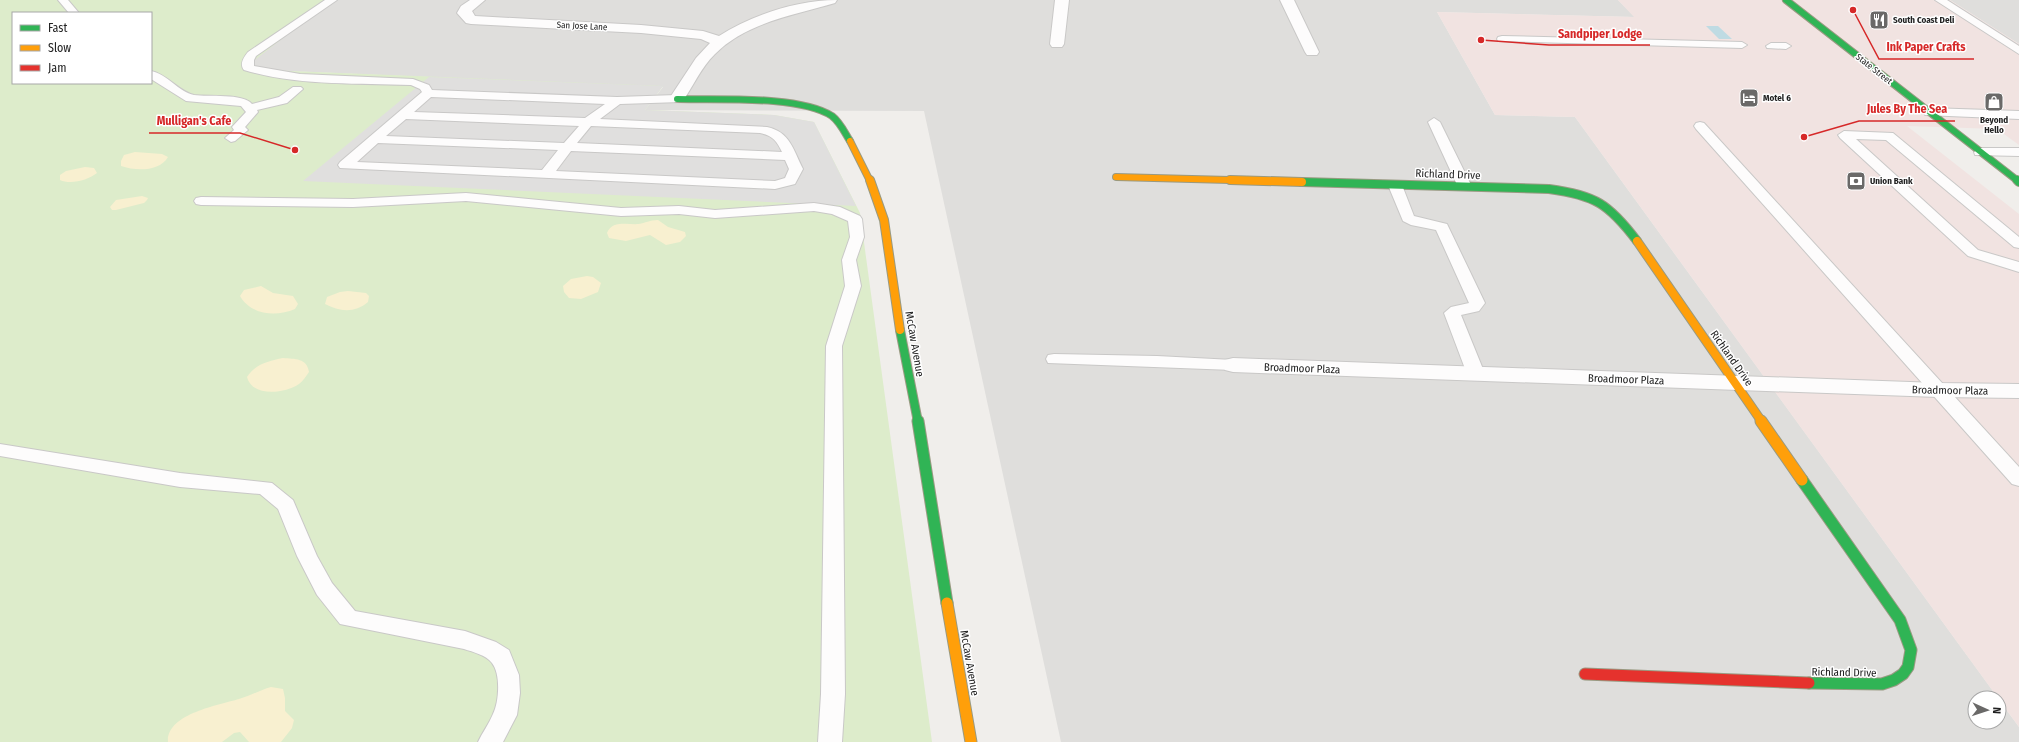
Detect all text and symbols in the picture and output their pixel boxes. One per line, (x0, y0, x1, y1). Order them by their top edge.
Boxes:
restaurant icon: South Coast Deli (1868, 9, 1890, 31)
legend (12, 12, 152, 84)
place label: South Coast Deli (1893, 15, 1954, 25)
street label: San Jose Lane (556, 20, 608, 32)
text: Fast (48, 21, 67, 35)
callout: Sandpiper Lodge (1549, 21, 1650, 45)
text: Sandpiper Lodge (1558, 27, 1642, 41)
callout: Ink Paper Crafts (1879, 35, 1974, 59)
text: Ink Paper Crafts (1886, 40, 1966, 54)
text: Slow (48, 41, 71, 55)
street label: State Street (1854, 52, 1894, 86)
text: Jam (48, 61, 66, 75)
hotel icon: Motel 6 (1738, 87, 1760, 109)
shop icon: Beyond Hello (1983, 91, 2005, 113)
place label: Motel 6 (1763, 93, 1791, 103)
callout: Jules By The Sea (1859, 97, 1955, 121)
text: Jules By The Sea (1866, 102, 1947, 116)
callout: Mulligan's Cafe (149, 109, 240, 133)
text: Mulligan's Cafe (157, 114, 231, 128)
place label: Beyond Hello (1980, 115, 2008, 135)
street label: Richland Drive (1415, 167, 1481, 182)
bank icon: Union Bank (1845, 170, 1867, 192)
place label: Union Bank (1870, 176, 1913, 186)
street label: McCaw Avenue (902, 310, 927, 378)
street label: Richland Drive (1708, 328, 1756, 389)
street label: Broadmoor Plaza (1264, 361, 1340, 376)
street label: Broadmoor Plaza (1588, 372, 1664, 387)
street label: Broadmoor Plaza (1912, 383, 1988, 398)
street label: McCaw Avenue (957, 629, 982, 697)
street label: Richland Drive (1811, 665, 1877, 680)
north arrow (1967, 690, 2007, 730)
text: N (1990, 707, 2003, 714)

